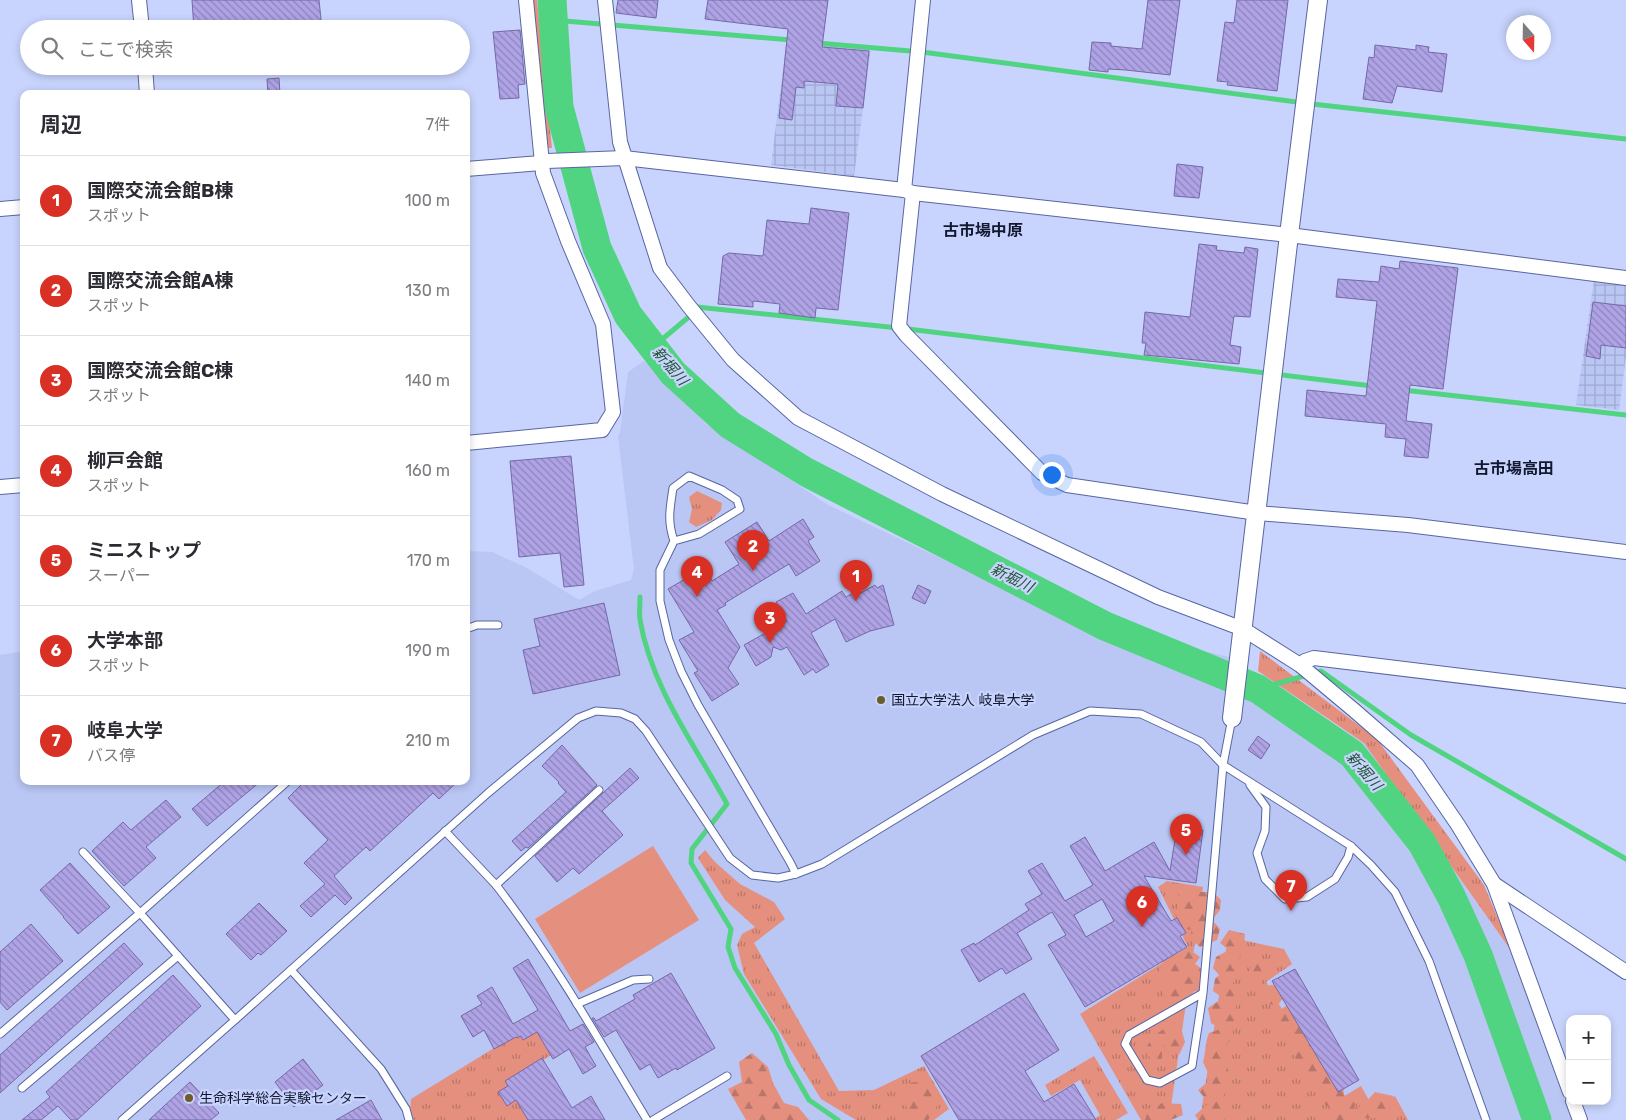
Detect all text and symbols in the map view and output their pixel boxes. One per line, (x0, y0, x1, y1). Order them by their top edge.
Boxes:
north arrow (1506, 15, 1551, 60)
search box (20, 20, 470, 75)
icon: search (38, 34, 66, 62)
text: ここで検索 (78, 38, 173, 61)
text: 周辺 (40, 112, 82, 137)
text: 7件 (426, 115, 450, 134)
text: 国際交流会館B棟 (87, 179, 233, 202)
text: 1 (52, 191, 60, 210)
text: 100 m (405, 191, 450, 210)
text: スポット (87, 206, 151, 225)
district label: 古市場中原 (943, 221, 1023, 240)
text: 国際交流会館A棟 (87, 269, 234, 292)
text: 2 (51, 281, 61, 300)
text: 130 m (405, 281, 450, 300)
text: スポット (87, 296, 151, 315)
water label: 新堀川 (648, 343, 693, 390)
text: 国際交流会館C棟 (87, 359, 233, 382)
text: 3 (51, 371, 61, 390)
text: 140 m (405, 371, 450, 390)
text: スポット (87, 386, 151, 405)
text: 柳戸会館 (87, 449, 163, 472)
district label: 古市場高田 (1474, 459, 1554, 478)
text: 4 (51, 461, 61, 480)
text: 160 m (405, 461, 450, 480)
your location (1039, 462, 1065, 488)
text: スポット (87, 476, 151, 495)
pin: 2 (737, 530, 769, 571)
text: ミニストップ (87, 539, 201, 562)
text: 5 (51, 551, 61, 570)
text: 170 m (407, 551, 450, 570)
pin: 4 (681, 556, 713, 597)
pin: 1 (840, 560, 872, 601)
water label: 新堀川 (988, 560, 1038, 597)
text: スーパー (87, 566, 151, 585)
pin: 3 (754, 602, 786, 643)
text: 大学本部 (87, 629, 163, 652)
text: 6 (51, 641, 61, 660)
text: 190 m (405, 641, 450, 660)
text: スポット (87, 656, 151, 675)
place label: 国立大学法人 岐阜大学 (891, 692, 1034, 709)
marker: 国立大学法人 岐阜大学 (875, 694, 887, 706)
text: 岐阜大学 (87, 719, 163, 742)
text: 7 (51, 731, 61, 750)
text: 210 m (405, 731, 450, 750)
text: バス停 (87, 746, 135, 765)
water label: 新堀川 (1342, 748, 1387, 795)
pin: 5 (1170, 814, 1202, 855)
pin: 7 (1275, 870, 1307, 911)
pin: 6 (1126, 886, 1158, 927)
map controls (1566, 1015, 1611, 1105)
button: + (1566, 1015, 1611, 1060)
button: − (1566, 1060, 1611, 1105)
place label: 生命科学総合実験センター (199, 1090, 367, 1107)
marker: 生命科学総合実験センター (183, 1092, 195, 1104)

